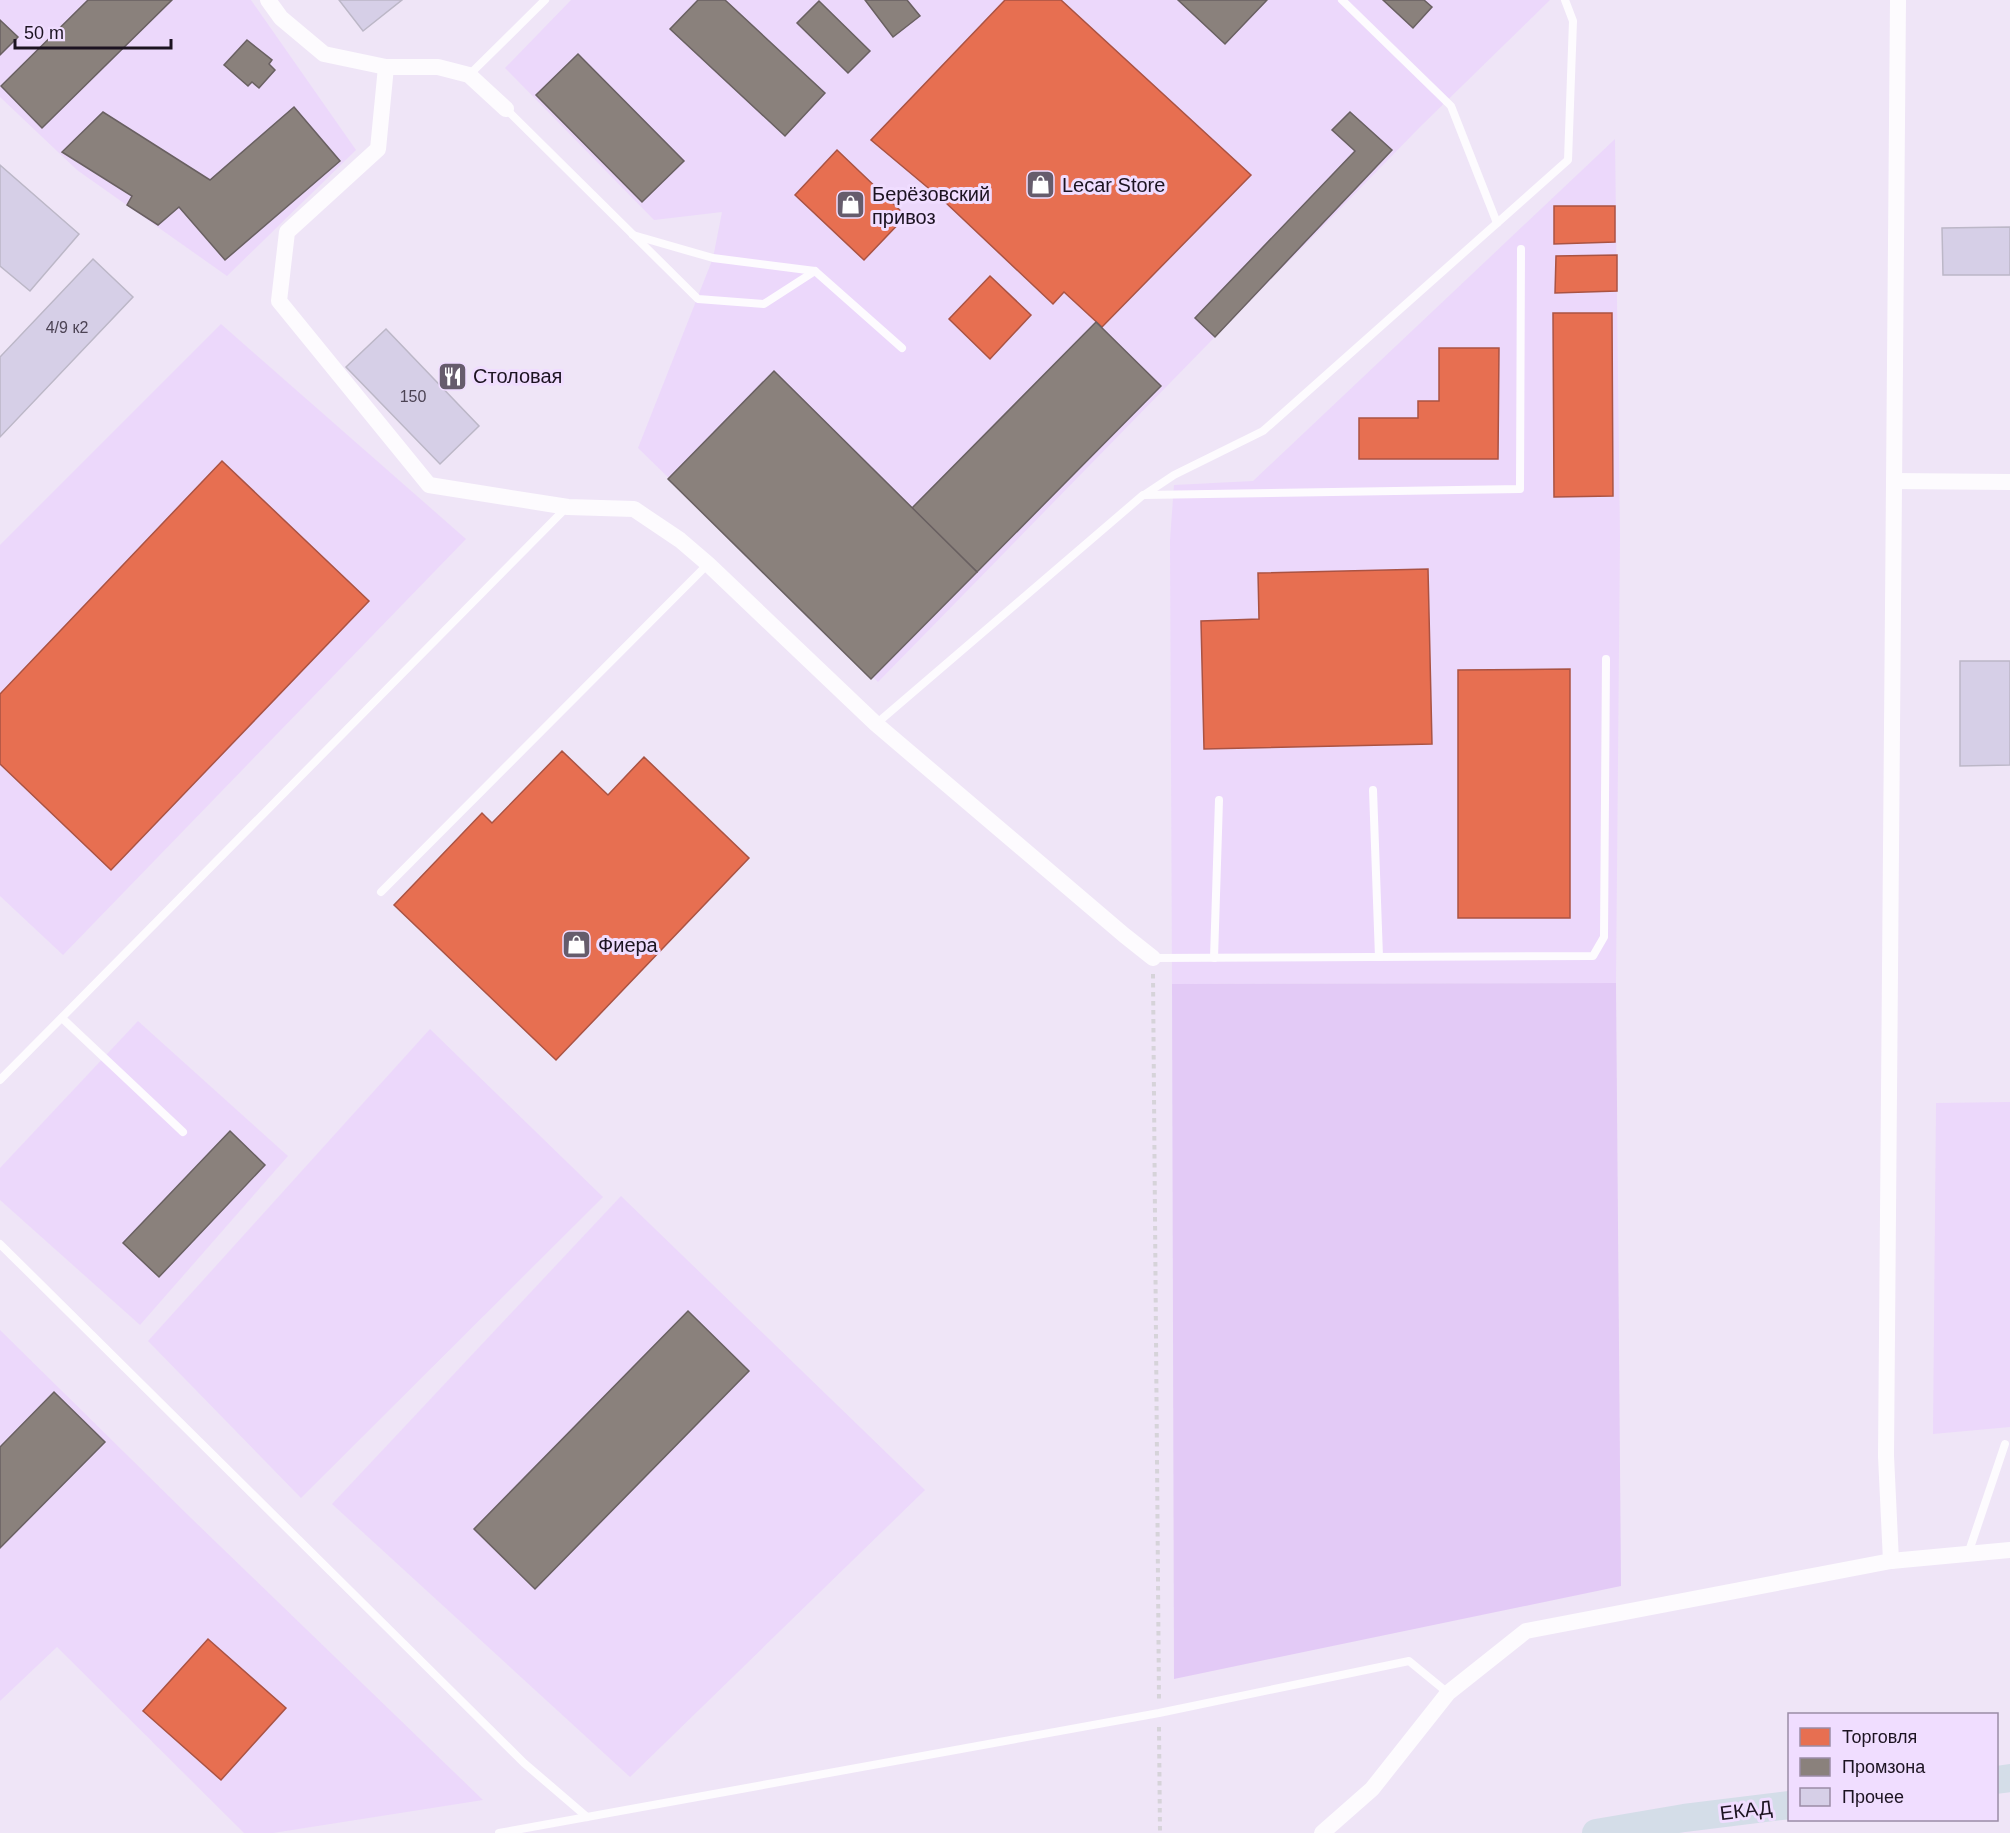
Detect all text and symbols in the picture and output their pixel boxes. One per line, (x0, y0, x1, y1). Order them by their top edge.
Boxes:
scale bar (15, 12, 171, 50)
text: 50 m (24, 23, 64, 43)
shop icon: Lecar Store (1025, 169, 1057, 201)
place label: Lecar Store (1062, 174, 1165, 196)
place label: Берёзовский привоз (872, 183, 990, 228)
shop icon: Берёзовский привоз (835, 189, 867, 221)
house number: 4/9 к2 (46, 319, 88, 336)
restaurant icon: Столовая (436, 360, 468, 392)
place label: Столовая (473, 365, 562, 387)
house number: 150 (400, 388, 426, 405)
shop icon: Фиера (561, 929, 593, 961)
place label: Фиера (598, 934, 659, 956)
legend (1788, 1713, 1998, 1821)
text: Торговля (1842, 1727, 1917, 1747)
text: Промзона (1842, 1757, 1926, 1777)
text: Прочее (1842, 1787, 1904, 1807)
street label: ЕКАД (1719, 1796, 1774, 1824)

